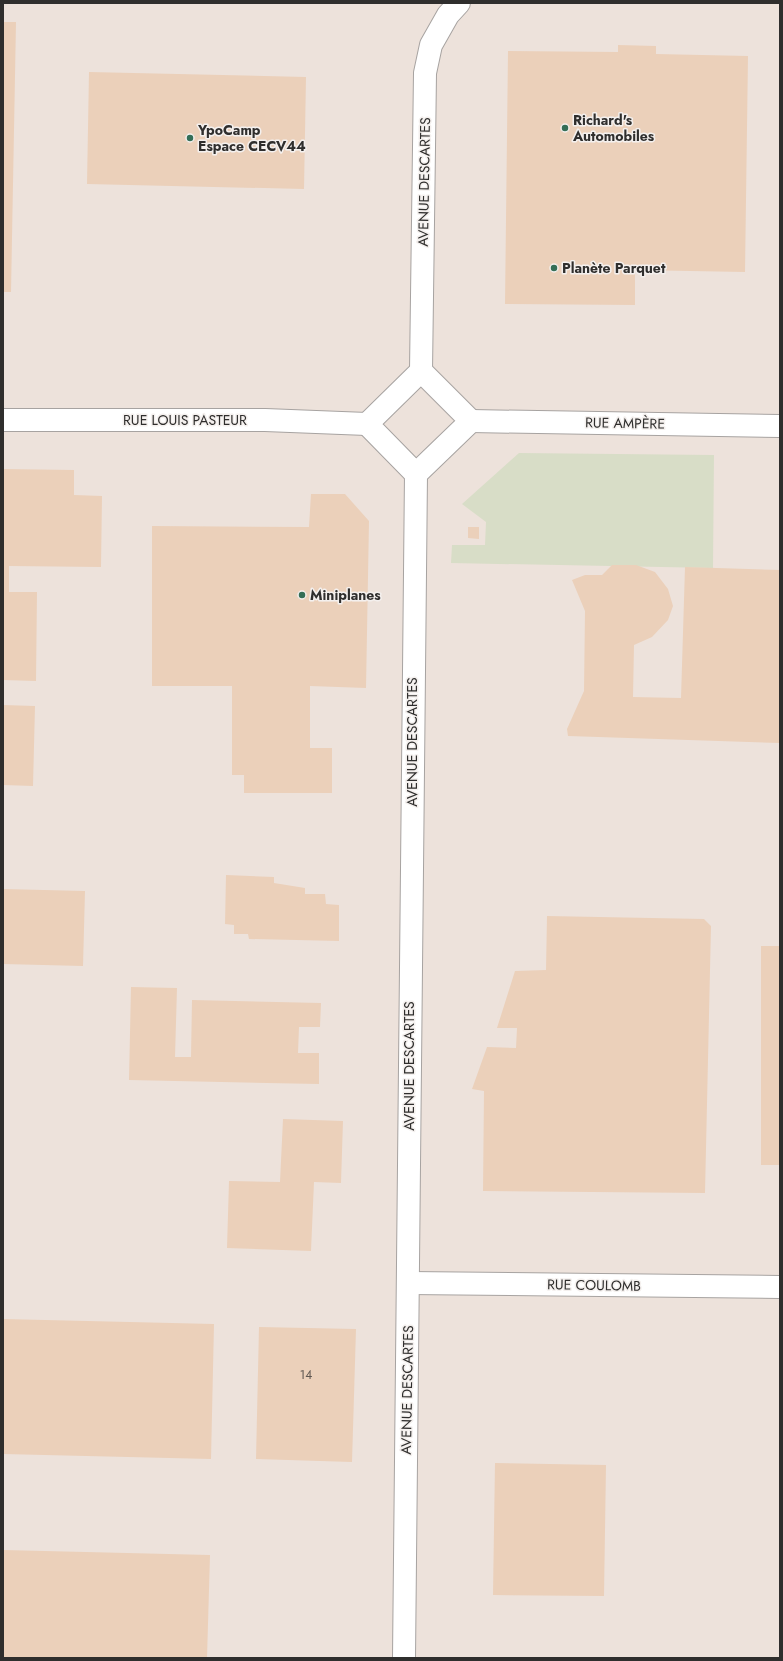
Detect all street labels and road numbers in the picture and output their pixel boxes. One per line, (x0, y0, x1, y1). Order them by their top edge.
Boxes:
street label: AVENUE DESCARTES (413, 117, 435, 247)
street label: RUE LOUIS PASTEUR (123, 410, 247, 430)
street label: RUE AMPÈRE (585, 412, 665, 434)
street label: AVENUE DESCARTES (402, 677, 422, 807)
street label: AVENUE DESCARTES (399, 1001, 419, 1131)
street label: RUE COULOMB (547, 1274, 641, 1296)
street label: AVENUE DESCARTES (396, 1325, 418, 1455)

